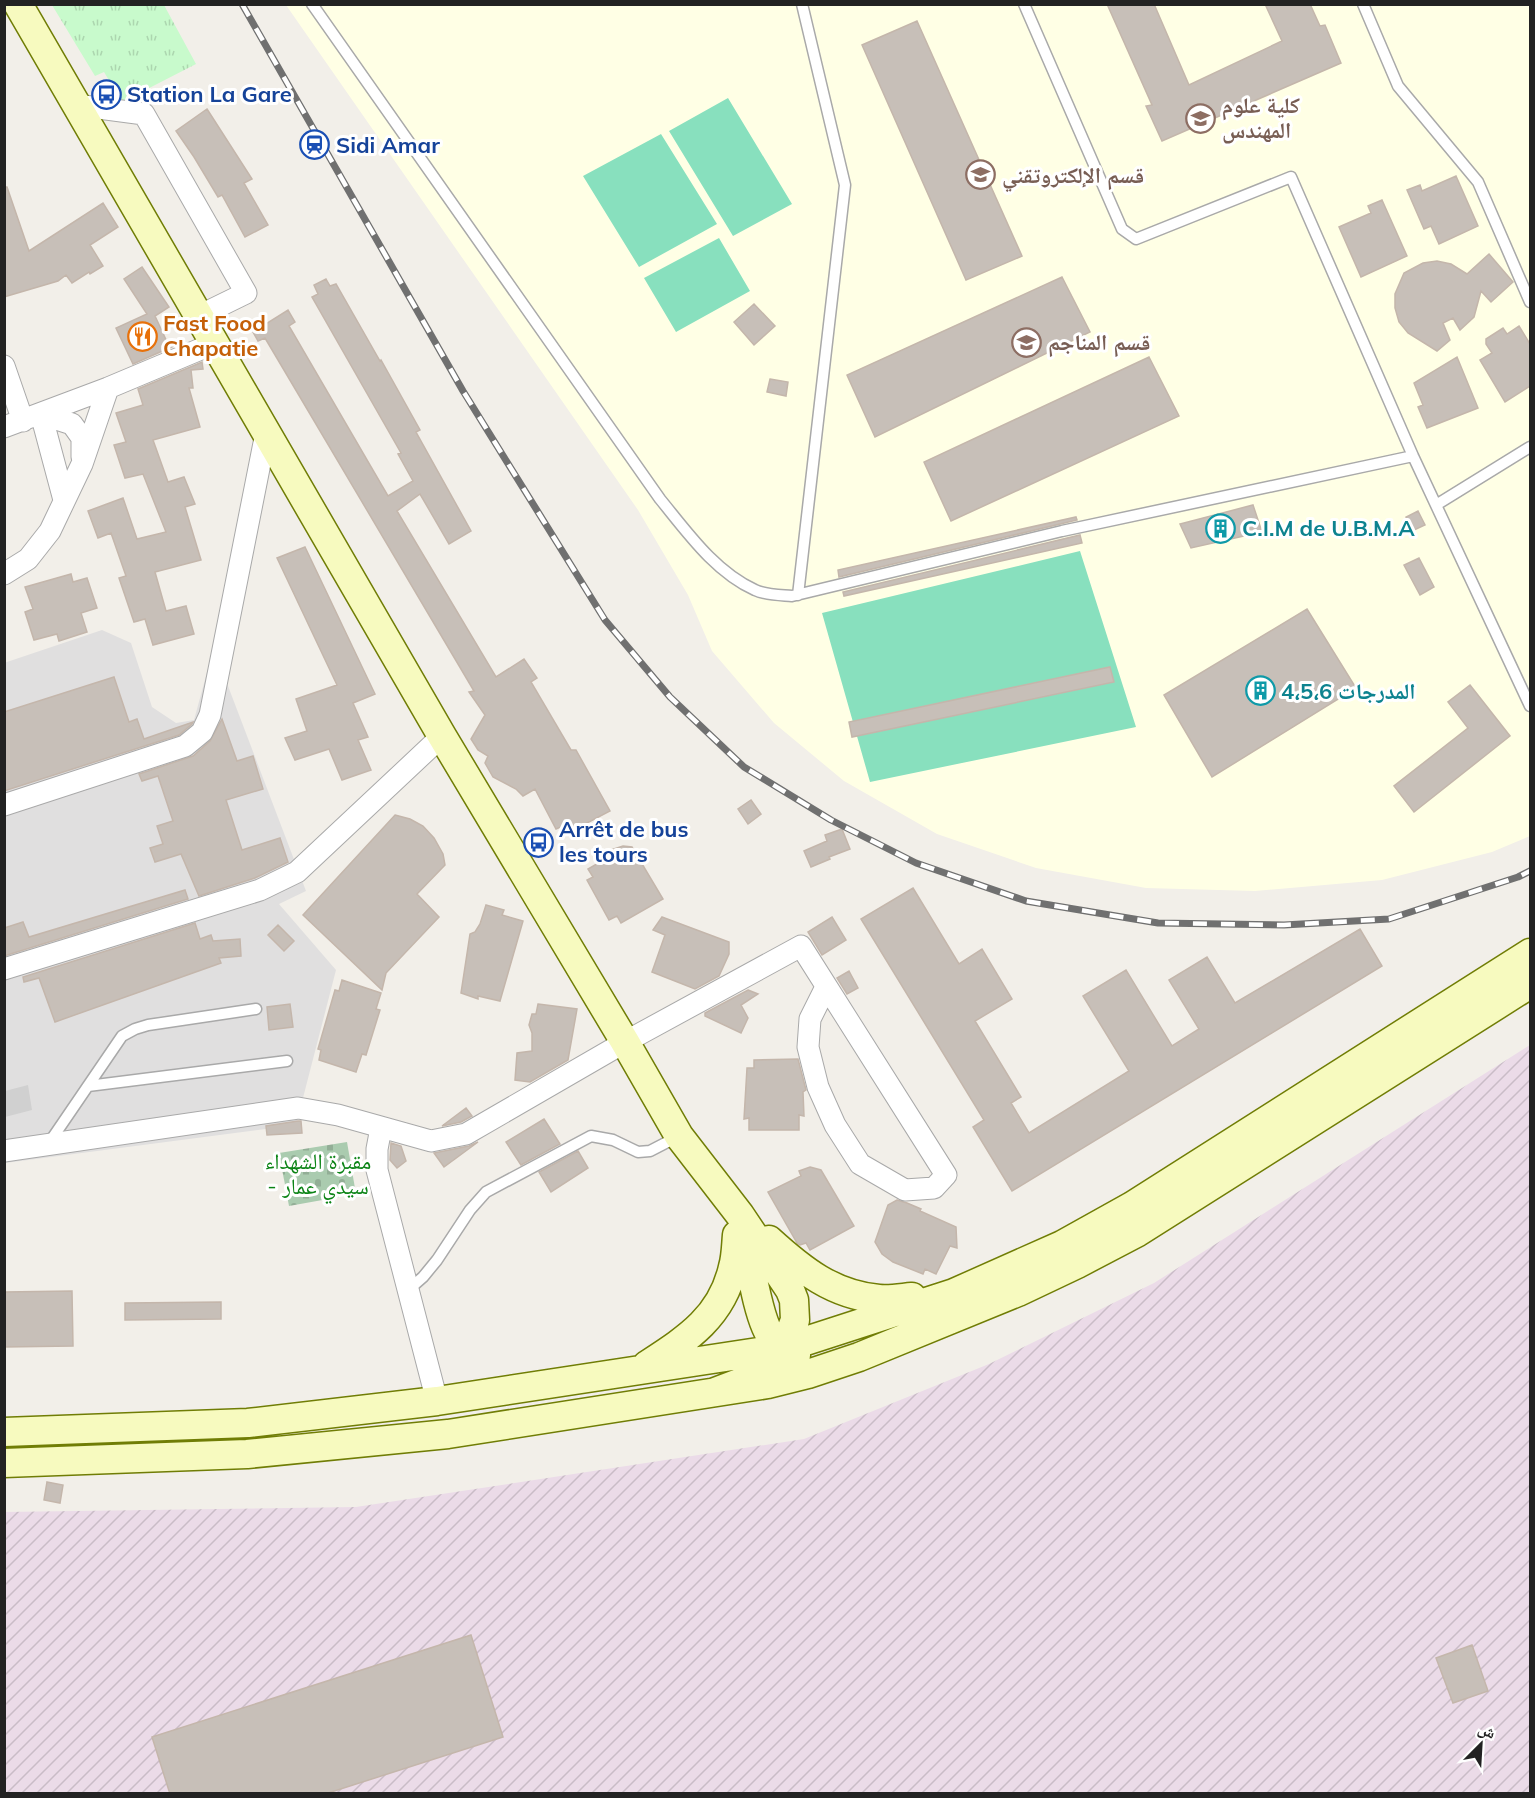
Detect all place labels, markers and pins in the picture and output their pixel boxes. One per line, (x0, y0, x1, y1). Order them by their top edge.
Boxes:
bus stop icon: Station La Gare (90, 78, 122, 110)
place label: Station La Gare (127, 80, 292, 108)
place label: كلية علوم المهندس (1222, 91, 1300, 144)
school or university icon: كلية علوم المهندس (1185, 102, 1217, 134)
station icon: Sidi Amar (299, 129, 331, 161)
place label: Sidi Amar (336, 131, 440, 159)
school or university icon: قسم الإلكتروتقني (965, 159, 997, 191)
place label: قسم الإلكتروتقني (1002, 161, 1144, 192)
place label: Fast Food Chapatie (163, 309, 266, 362)
restaurant icon: Fast Food Chapatie (126, 320, 158, 352)
school or university icon: قسم المناجم (1011, 326, 1043, 358)
place label: قسم المناجم (1048, 328, 1150, 357)
building icon: C.I.M de U.B.M.A (1205, 512, 1237, 544)
place label: C.I.M de U.B.M.A (1242, 514, 1415, 542)
building icon: المدرجات 4،5،6 (1244, 675, 1276, 707)
place label: المدرجات 4،5،6 (1281, 677, 1416, 705)
place label: Arrêt de bus les tours (559, 815, 689, 868)
bus stop icon: Arrêt de bus les tours (522, 826, 554, 858)

